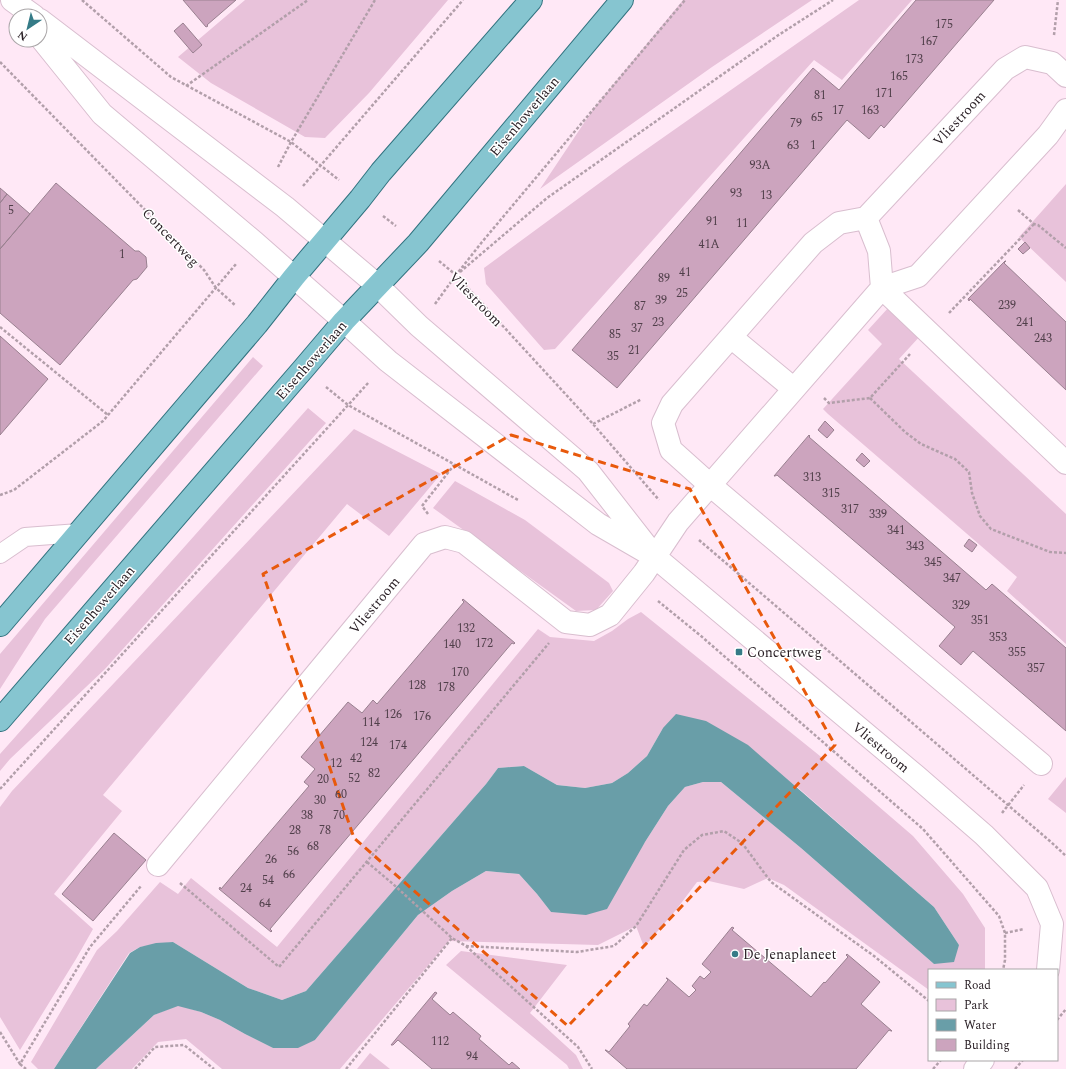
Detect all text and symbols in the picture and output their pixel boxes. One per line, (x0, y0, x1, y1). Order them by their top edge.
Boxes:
north arrow (8, 8, 48, 48)
house number: 175 (935, 15, 953, 34)
text: N (14, 26, 31, 45)
house number: 167 (920, 32, 938, 51)
house number: 173 (905, 50, 923, 69)
house number: 165 (890, 67, 908, 86)
street label: Eisenhowerlaan (485, 72, 564, 161)
house number: 171 (875, 84, 893, 103)
house number: 81 (814, 86, 826, 105)
street label: Vliestroom (928, 86, 991, 151)
house number: 17 (832, 101, 844, 120)
house number: 163 (861, 101, 879, 120)
house number: 65 (811, 108, 823, 127)
house number: 79 (790, 114, 802, 133)
house number: 63 (787, 136, 799, 155)
house number: 1 (810, 136, 816, 155)
house number: 93A (749, 156, 771, 175)
house number: 93 (730, 184, 742, 203)
house number: 13 (760, 186, 772, 205)
house number: 5 (8, 201, 14, 220)
street label: Concertweg (137, 203, 204, 272)
house number: 91 (706, 212, 718, 231)
house number: 11 (736, 214, 748, 233)
house number: 41A (698, 235, 720, 254)
house number: 1 (119, 245, 125, 264)
house number: 41 (679, 263, 691, 282)
street label: Vliestroom (444, 267, 507, 332)
house number: 89 (658, 269, 670, 288)
house number: 25 (676, 284, 688, 303)
house number: 39 (655, 291, 667, 310)
house number: 239 (998, 296, 1016, 315)
house number: 87 (634, 297, 646, 316)
house number: 23 (652, 313, 664, 332)
house number: 241 (1016, 313, 1034, 332)
street label: Eisenhowerlaan (271, 316, 352, 405)
house number: 37 (631, 319, 643, 338)
house number: 85 (609, 325, 621, 344)
house number: 243 (1034, 329, 1052, 348)
house number: 21 (628, 341, 640, 360)
house number: 35 (607, 347, 619, 366)
house number: 313 (803, 468, 821, 487)
house number: 315 (822, 484, 840, 503)
house number: 317 (841, 500, 859, 519)
house number: 339 (869, 505, 887, 524)
house number: 341 (887, 521, 905, 540)
house number: 343 (906, 537, 924, 556)
house number: 345 (924, 553, 942, 572)
street label: Eisenhowerlaan (59, 561, 140, 650)
house number: 347 (943, 569, 961, 588)
street label: Vliestroom (344, 572, 405, 639)
house number: 329 (952, 596, 970, 615)
house number: 351 (971, 611, 989, 630)
house number: 132 (457, 619, 475, 638)
house number: 353 (989, 628, 1007, 647)
house number: 172 (475, 634, 493, 653)
house number: 140 (443, 635, 461, 654)
place label: Concertweg (747, 642, 822, 663)
house number: 355 (1008, 643, 1026, 662)
marker: Concertweg (734, 647, 744, 657)
house number: 357 (1027, 659, 1045, 678)
house number: 170 (451, 663, 469, 682)
house number: 128 (408, 676, 426, 695)
house number: 178 (437, 678, 455, 697)
house number: 126 (384, 705, 402, 724)
house number: 176 (413, 707, 431, 726)
house number: 114 (362, 713, 380, 732)
street label: Vliestroom (847, 717, 914, 778)
house number: 124 (360, 733, 378, 752)
house number: 174 (389, 736, 407, 755)
house number: 42 (350, 749, 362, 768)
house number: 12 (330, 754, 342, 773)
house number: 82 (368, 764, 380, 783)
house number: 52 (348, 769, 360, 788)
house number: 20 (317, 770, 329, 789)
house number: 60 (335, 785, 347, 804)
house number: 30 (314, 791, 326, 810)
house number: 38 (301, 806, 313, 825)
house number: 70 (333, 806, 345, 825)
house number: 28 (289, 821, 301, 840)
house number: 78 (319, 821, 331, 840)
house number: 68 (307, 837, 319, 856)
house number: 56 (287, 842, 299, 861)
house number: 26 (265, 850, 277, 869)
house number: 66 (283, 865, 295, 884)
house number: 54 (262, 871, 274, 890)
house number: 24 (240, 879, 252, 898)
house number: 64 (259, 894, 271, 913)
place label: De Jenaplaneet (743, 944, 837, 965)
marker: De Jenaplaneet (730, 949, 740, 959)
legend (928, 969, 1058, 1061)
text: Road (964, 976, 991, 995)
text: Park (964, 996, 989, 1015)
text: Water (964, 1016, 996, 1035)
house number: 112 (431, 1032, 449, 1051)
text: Building (964, 1036, 1010, 1055)
house number: 94 (466, 1047, 478, 1066)

